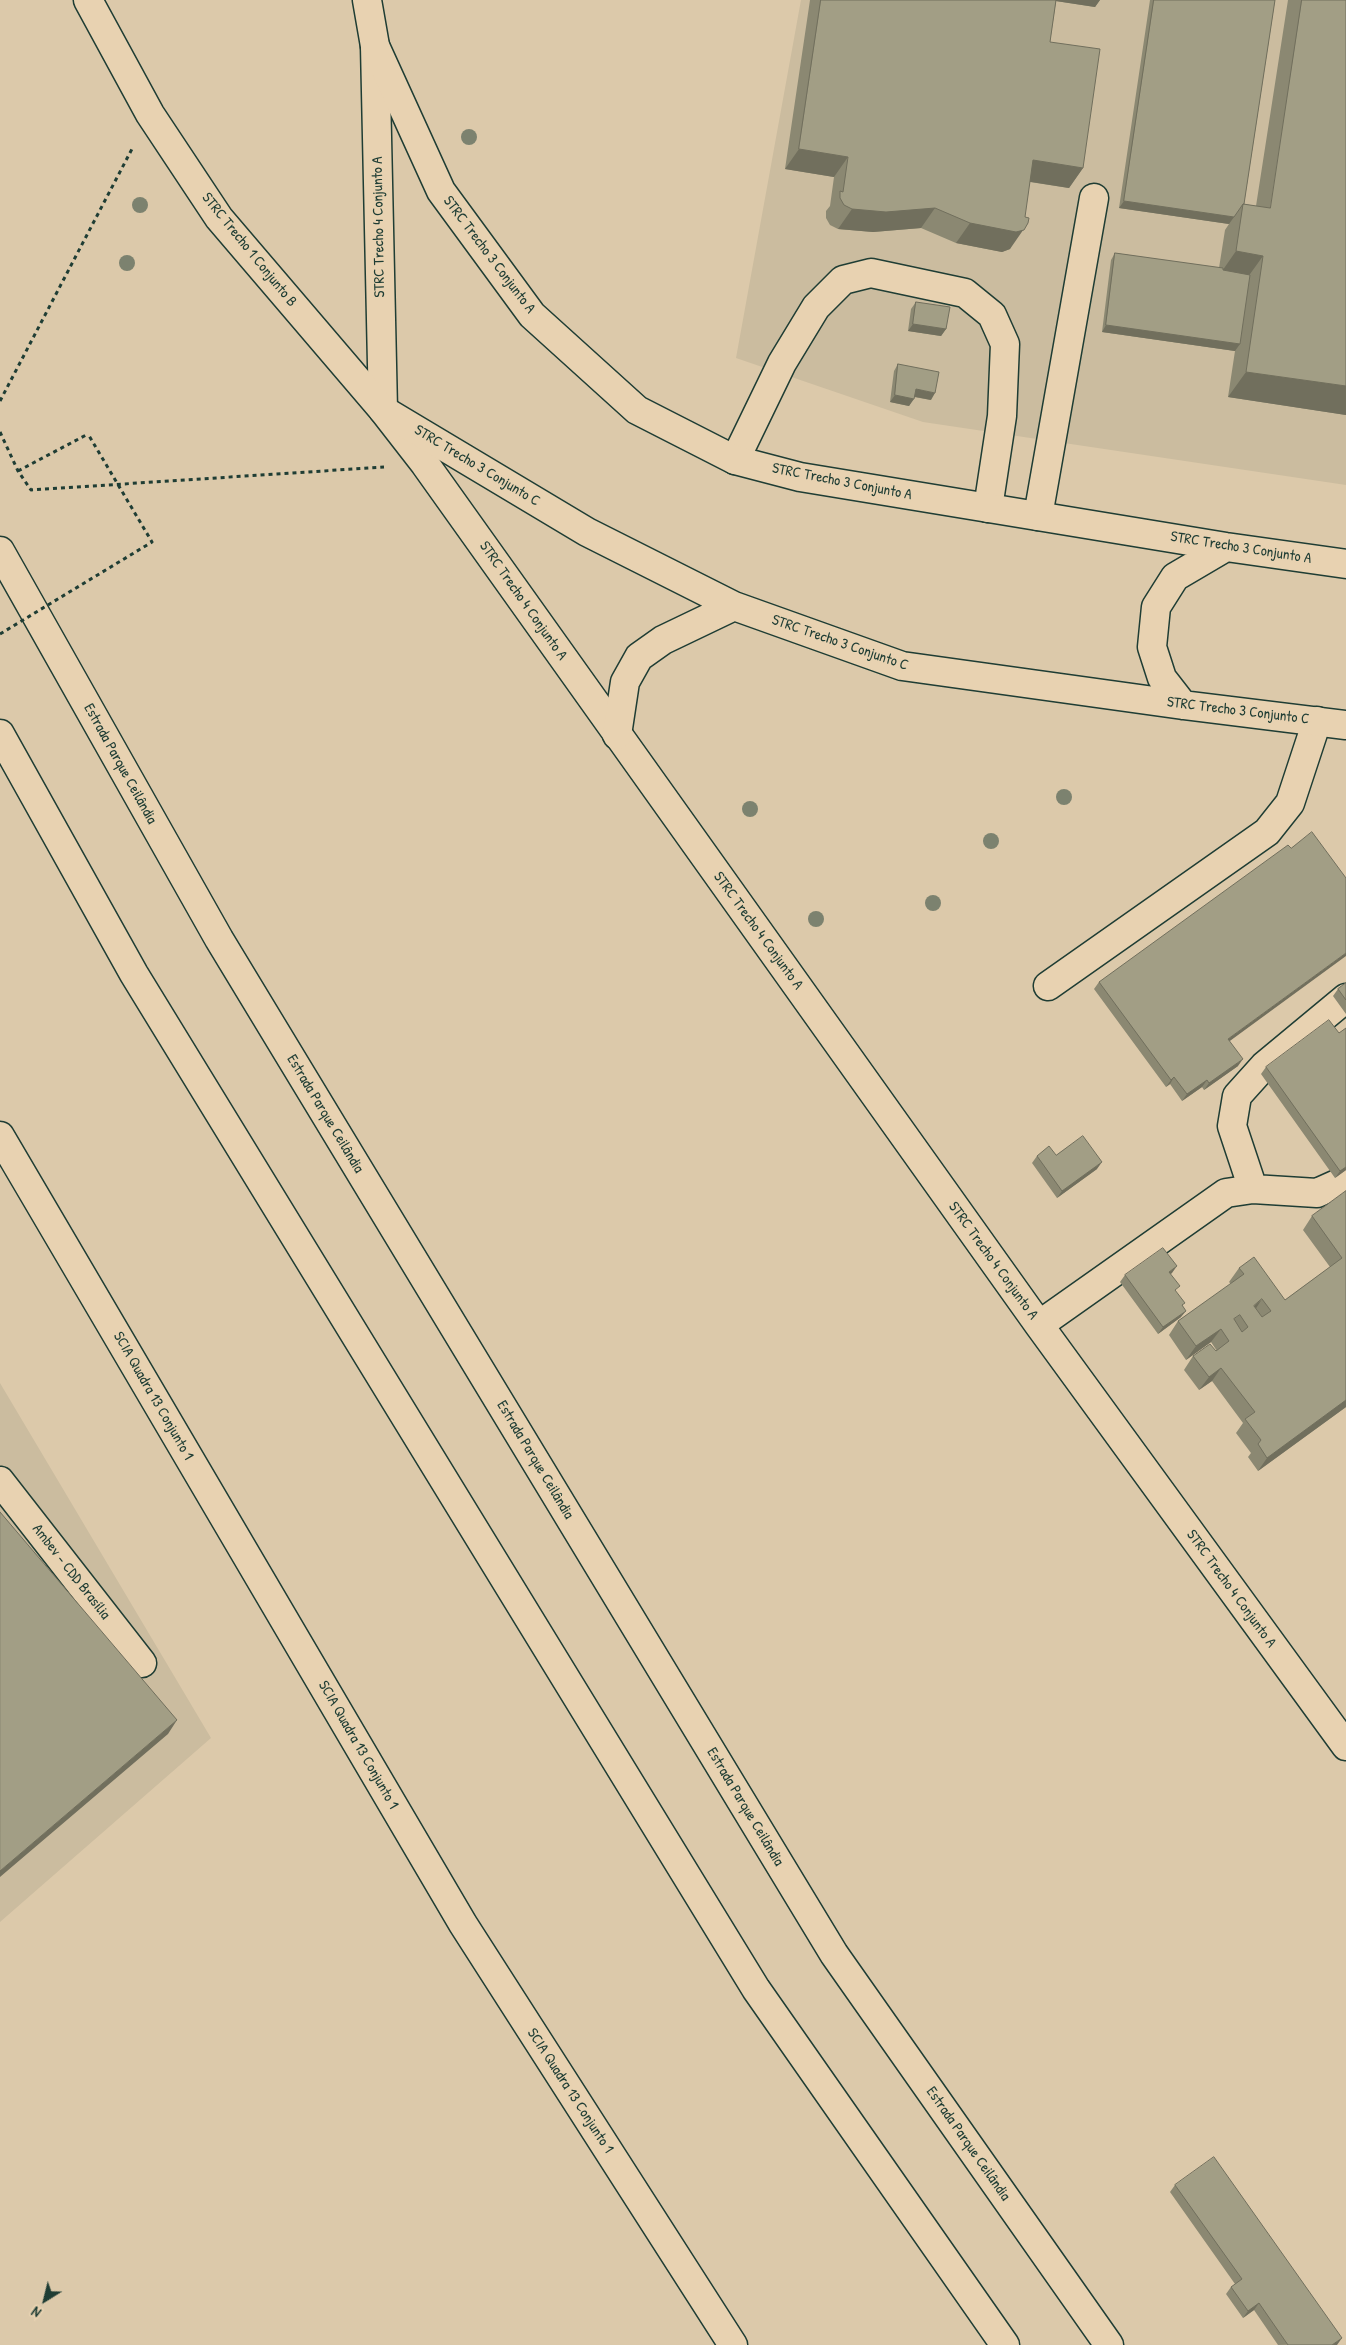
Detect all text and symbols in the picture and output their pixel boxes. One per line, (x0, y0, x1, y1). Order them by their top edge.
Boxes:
street label: STRC Trecho 4 Conjunto A (369, 156, 389, 298)
street label: STRC Trecho 1 Conjunto B (198, 189, 300, 311)
street label: STRC Trecho 3 Conjunto A (439, 193, 539, 317)
street label: STRC Trecho 3 Conjunto C (411, 421, 543, 511)
street label: STRC Trecho 3 Conjunto A (770, 460, 914, 504)
street label: STRC Trecho 3 Conjunto A (1169, 528, 1313, 568)
street label: STRC Trecho 4 Conjunto A (475, 538, 571, 664)
street label: STRC Trecho 3 Conjunto C (769, 611, 911, 675)
street label: STRC Trecho 3 Conjunto C (1166, 693, 1310, 729)
street label: Estrada Parque Ceilândia (79, 701, 161, 827)
street label: STRC Trecho 4 Conjunto A (709, 869, 807, 993)
street label: Estrada Parque Ceilândia (283, 1052, 367, 1176)
street label: STRC Trecho 4 Conjunto A (944, 1199, 1042, 1323)
street label: SCIA Quadra 13 Conjunto 1 (109, 1329, 197, 1463)
street label: Estrada Parque Ceilândia (493, 1398, 577, 1522)
street label: Ambev - CDD Brasília (28, 1521, 114, 1623)
street label: STRC Trecho 4 Conjunto A (1182, 1527, 1280, 1651)
street label: SCIA Quadra 13 Conjunto 1 (314, 1678, 402, 1812)
street label: Estrada Parque Ceilândia (703, 1745, 787, 1869)
street label: SCIA Quadra 13 Conjunto 1 (523, 2025, 617, 2157)
street label: Estrada Parque Ceilândia (922, 2084, 1014, 2204)
north arrow (20, 2275, 70, 2325)
text: N (27, 2303, 44, 2322)

